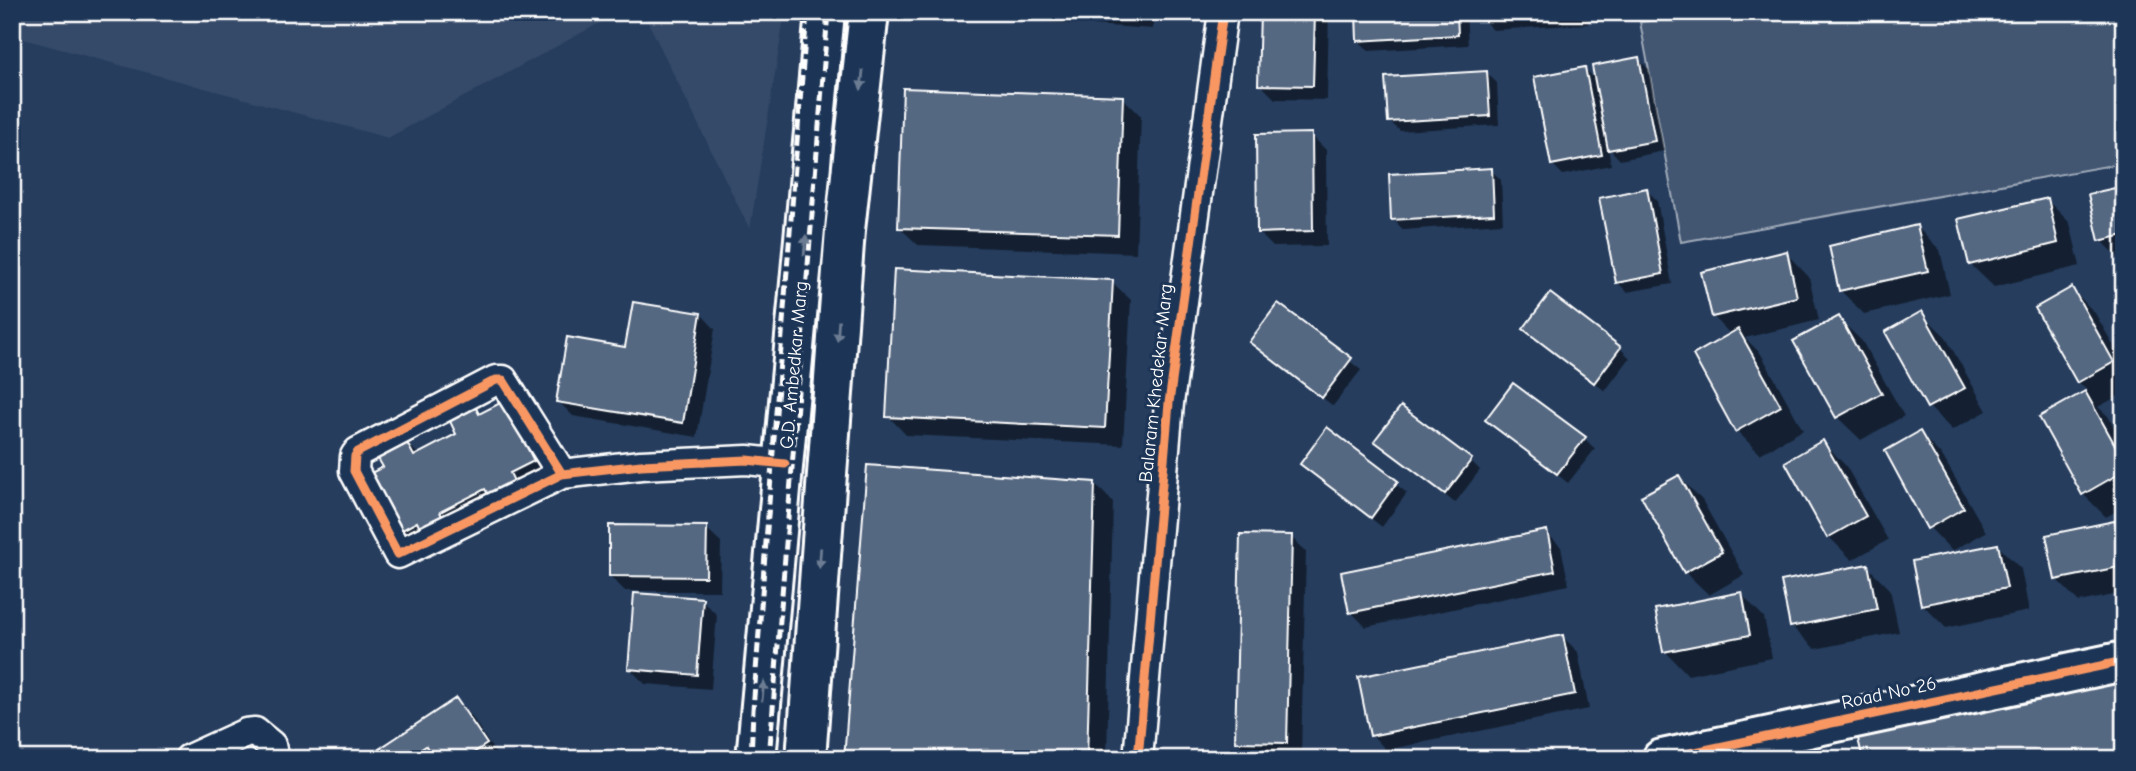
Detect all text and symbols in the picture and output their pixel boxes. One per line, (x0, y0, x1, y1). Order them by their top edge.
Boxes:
one-way arrow (856, 69, 867, 91)
one-way arrow (800, 234, 811, 256)
street label: G.D. Ambedkar Marg (776, 280, 812, 450)
street label: Balaram Khedekar Marg (1135, 282, 1177, 484)
one-way arrow (832, 320, 843, 342)
one-way arrow (814, 547, 825, 569)
street label: Road No 26 (1840, 672, 1938, 714)
one-way arrow (757, 680, 768, 702)

